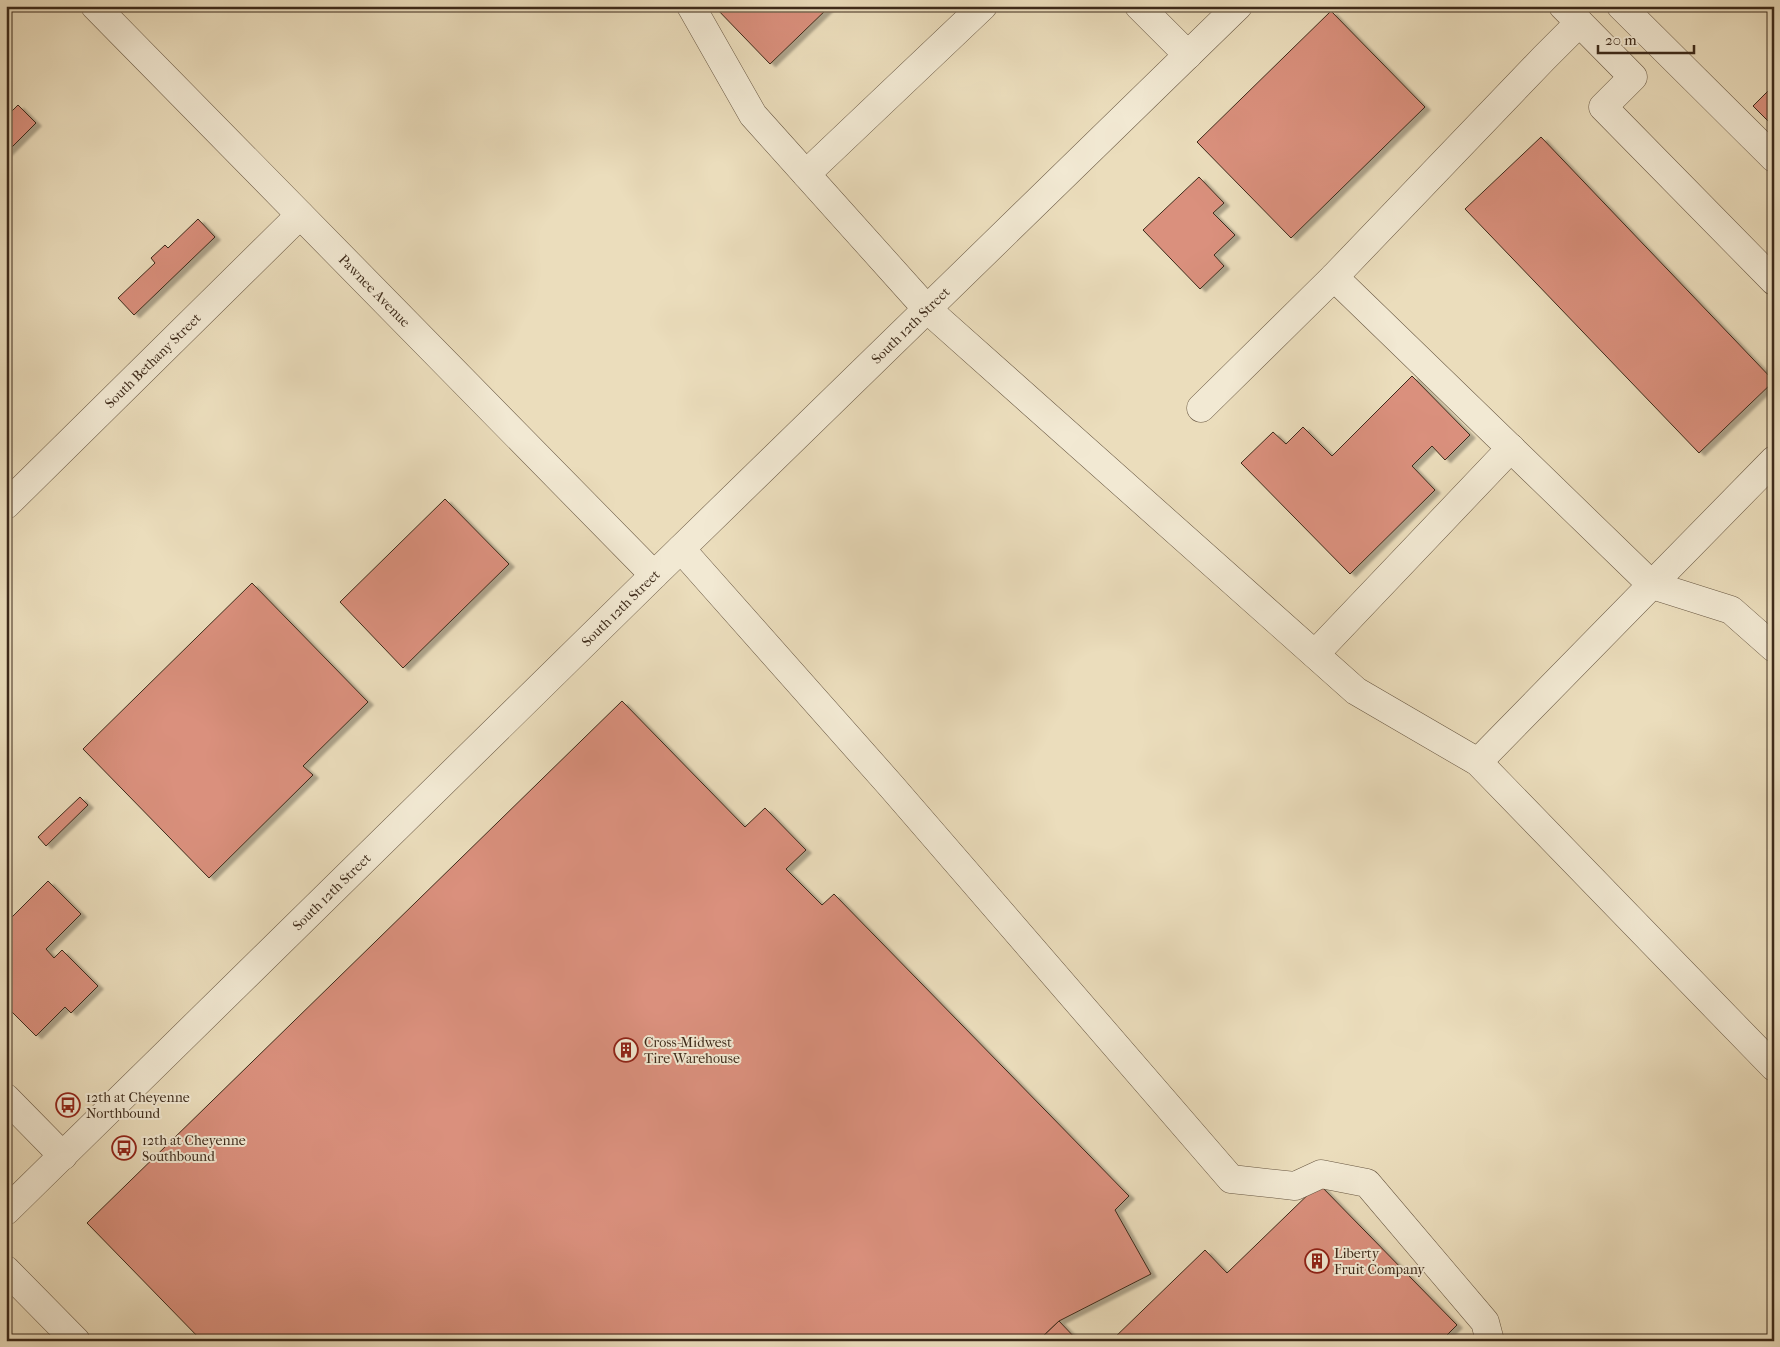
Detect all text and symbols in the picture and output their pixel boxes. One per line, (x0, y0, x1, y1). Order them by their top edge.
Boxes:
scale bar (1598, 22, 1694, 54)
text: 20 m (1605, 31, 1637, 49)
street label: Pawnee Avenue (335, 251, 414, 331)
street label: South 12th Street (868, 283, 953, 367)
street label: South Bethany Street (101, 309, 204, 412)
street label: South 12th Street (578, 566, 663, 650)
street label: South 12th Street (289, 849, 374, 934)
place label: Cross-Midwest Tire Warehouse (644, 1034, 740, 1067)
building icon: Cross-Midwest Tire Warehouse (613, 1037, 639, 1063)
place label: 12th at Cheyenne Northbound (86, 1089, 190, 1122)
bus stop icon: 12th at Cheyenne Northbound (55, 1092, 81, 1118)
place label: 12th at Cheyenne Southbound (142, 1132, 246, 1165)
bus stop icon: 12th at Cheyenne Southbound (111, 1135, 137, 1161)
place label: Liberty Fruit Company (1334, 1245, 1425, 1278)
building icon: Liberty Fruit Company (1304, 1248, 1330, 1274)

